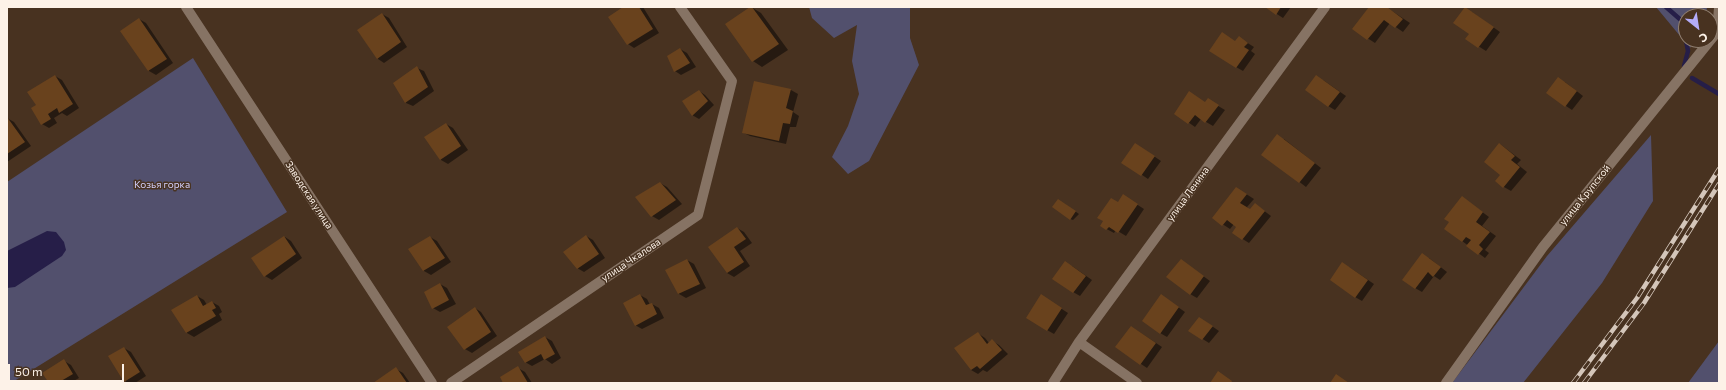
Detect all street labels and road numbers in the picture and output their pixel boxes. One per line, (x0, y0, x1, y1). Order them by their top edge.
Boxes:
street label: Заводская улица (283, 159, 335, 231)
street label: улица Крупской (1557, 162, 1613, 228)
street label: улица Ленина (1164, 164, 1212, 224)
street label: улица Чкалова (599, 236, 663, 284)

